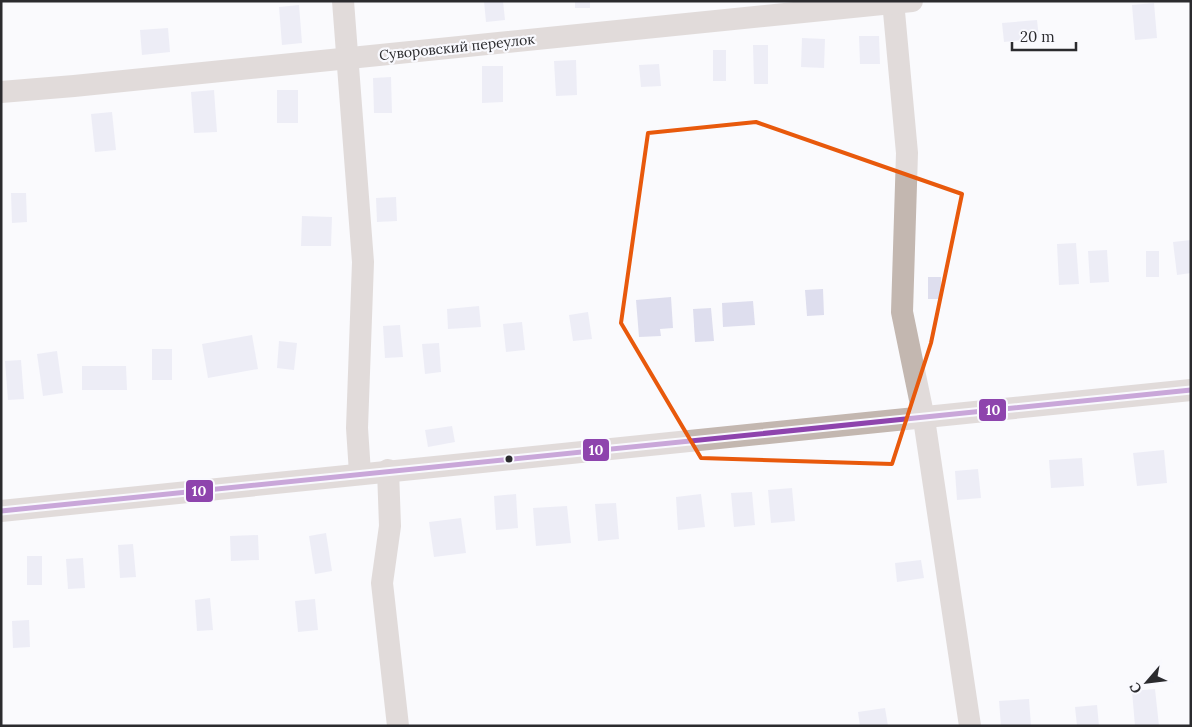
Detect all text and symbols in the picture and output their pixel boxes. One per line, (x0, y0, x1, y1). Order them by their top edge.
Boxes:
scale bar (1012, 20, 1076, 52)
text: 20 m (1020, 27, 1055, 46)
street label: Суворовский переулок (378, 30, 536, 64)
line badge: 10 (978, 398, 1007, 422)
text: 10 (986, 401, 1000, 419)
line badge: 10 (582, 438, 610, 462)
text: 10 (589, 441, 603, 459)
unlabelled marker (504, 454, 514, 464)
line badge: 10 (185, 479, 214, 503)
text: 10 (192, 482, 206, 500)
north arrow (1122, 657, 1172, 707)
text: С (1125, 679, 1146, 697)

